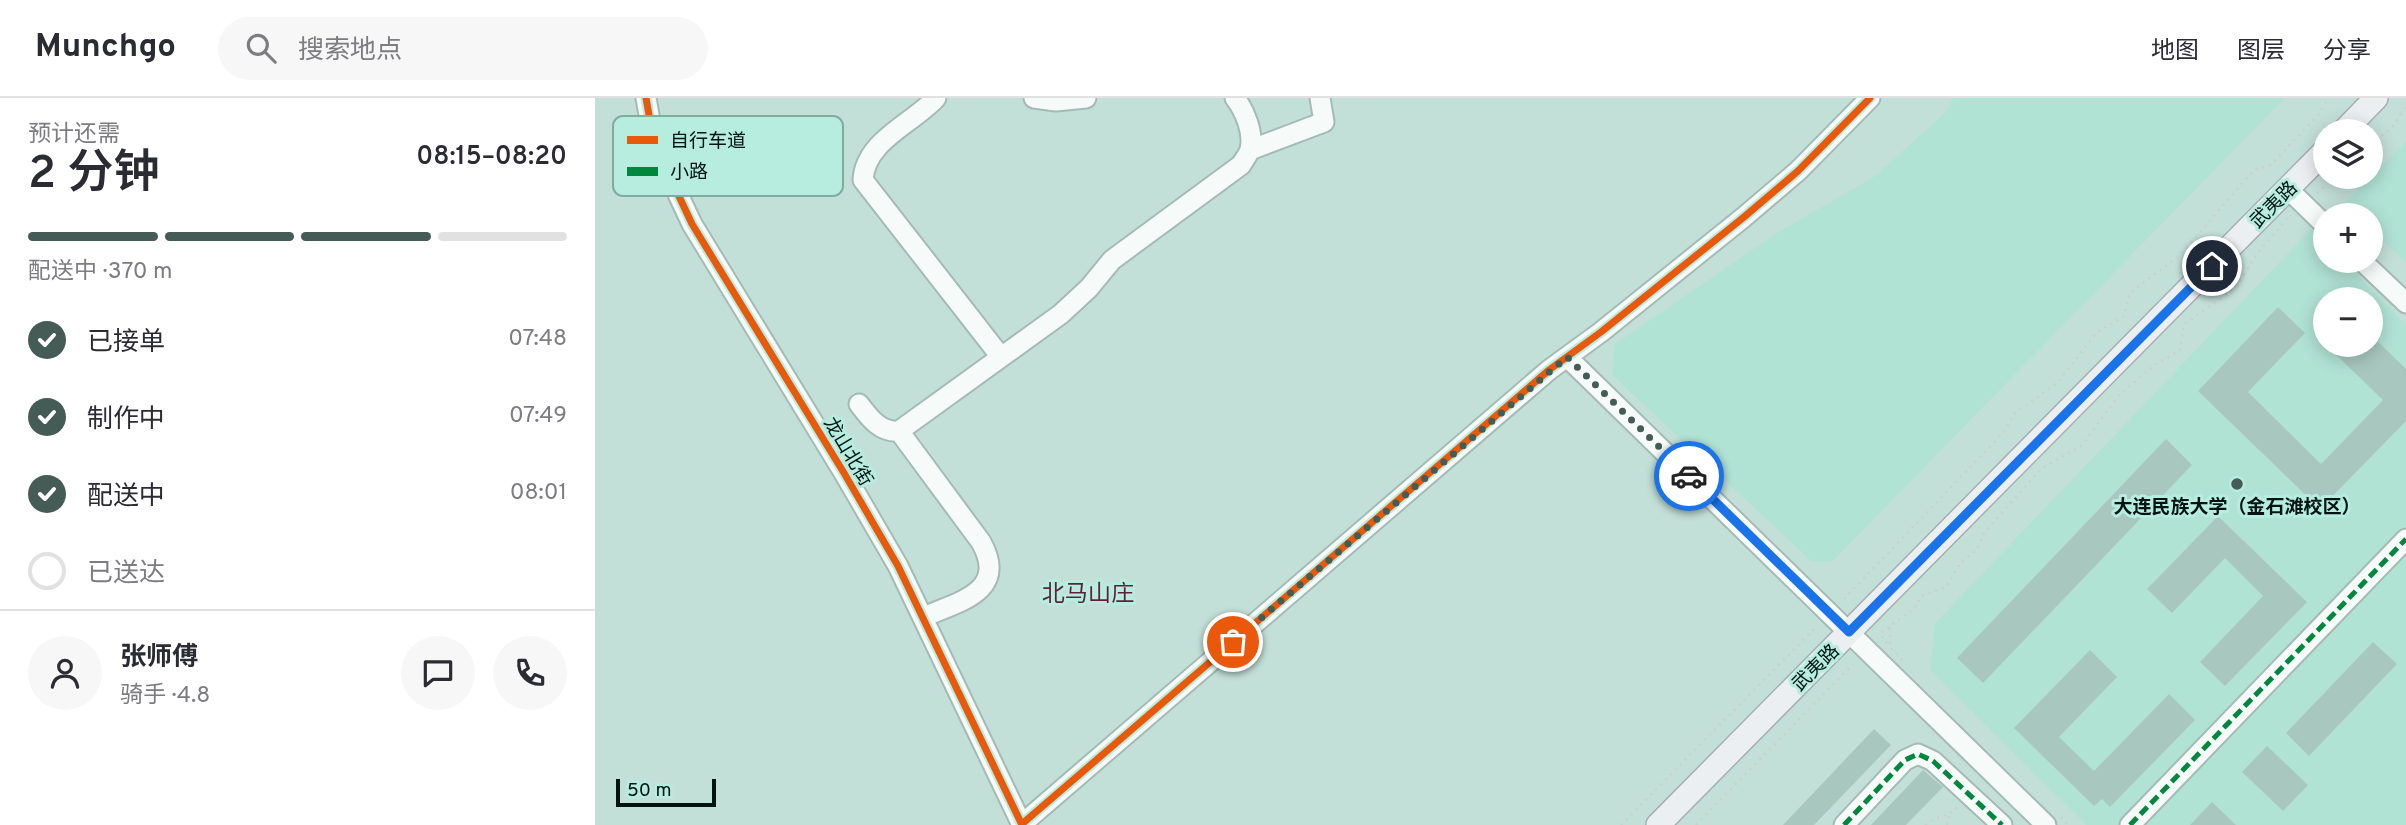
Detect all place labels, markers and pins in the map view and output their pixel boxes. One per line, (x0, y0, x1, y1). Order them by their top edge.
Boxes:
pin (2182, 236, 2242, 296)
marker: 大连民族大学（金石滩校区） (2229, 476, 2245, 492)
place label: 大连民族大学（金石滩校区） (2113, 496, 2361, 520)
pin (1203, 612, 1263, 672)

